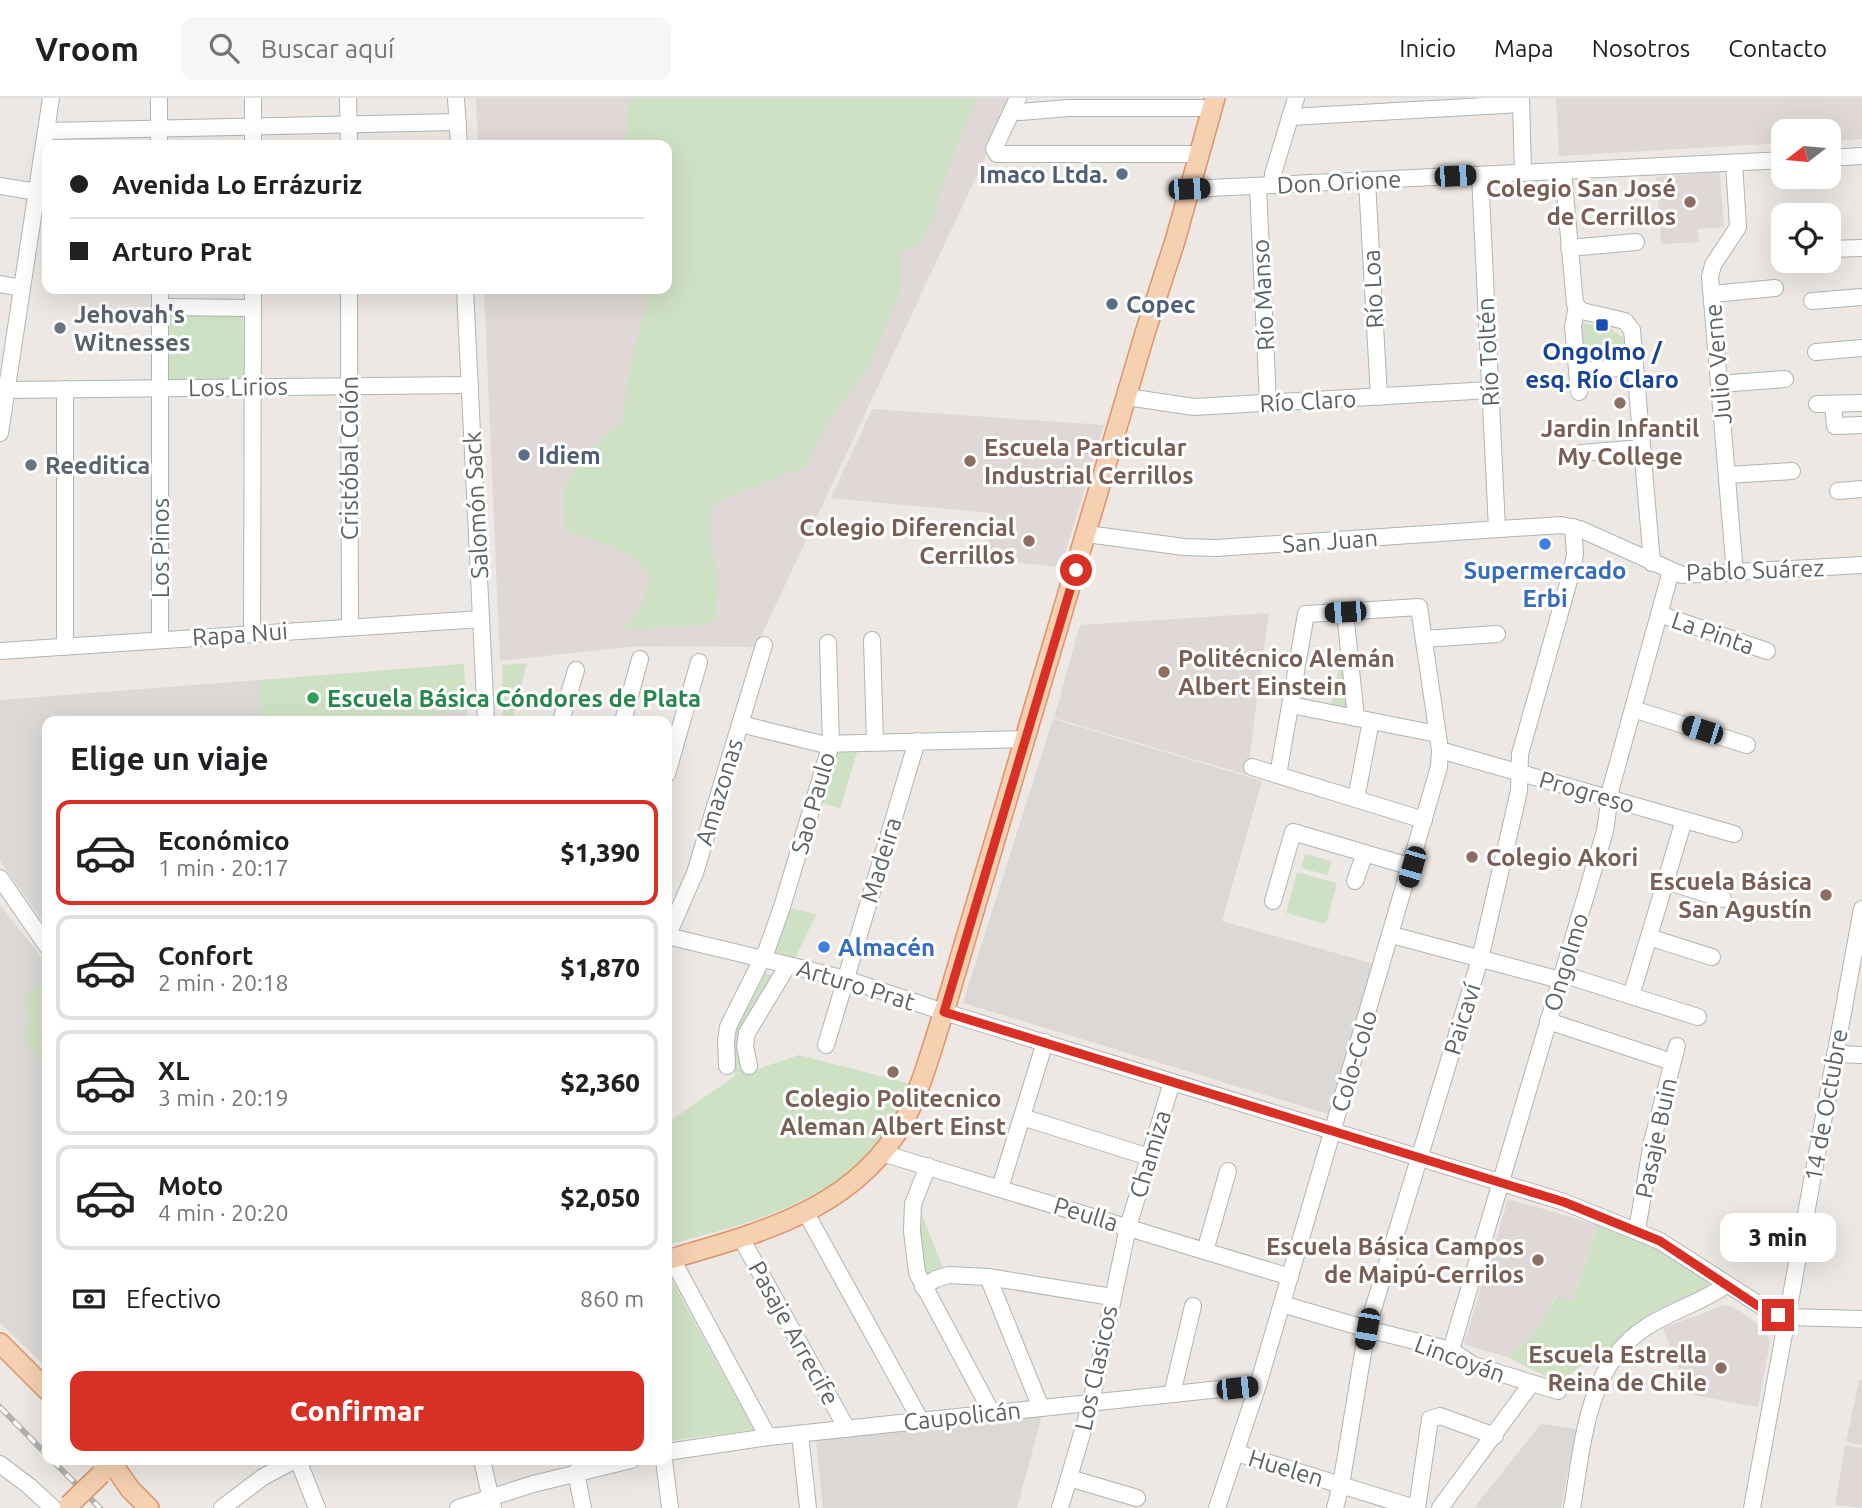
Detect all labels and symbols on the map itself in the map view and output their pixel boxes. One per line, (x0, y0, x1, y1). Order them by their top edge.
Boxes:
north arrow (1771, 119, 1841, 189)
place label: Imaco Ltda. (979, 161, 1108, 188)
car (1434, 164, 1477, 188)
street label: Don Orione (1276, 165, 1402, 199)
marker: Imaco Ltda. (1114, 166, 1130, 182)
place label: Colegio San José de Cerrillos (1486, 175, 1676, 230)
car (1168, 178, 1211, 200)
marker: Colegio San José de Cerrillos (1682, 194, 1698, 210)
street label: Río Manso (1247, 239, 1279, 351)
street label: Río Loa (1357, 249, 1389, 329)
place label: Copec (1126, 291, 1196, 318)
marker: Copec (1104, 296, 1120, 312)
street label: Río Toltén (1472, 297, 1504, 407)
place label: Jehovah's Witnesses (74, 301, 190, 356)
street label: Julio Verne (1699, 303, 1737, 425)
marker: Ongolmo / esq. Río Claro (1594, 317, 1610, 333)
marker: Jehovah's Witnesses (52, 320, 68, 336)
place label: Ongolmo / esq. Río Claro (1525, 338, 1679, 393)
street label: Los Lirios (188, 373, 288, 401)
street label: Cristóbal Colón (336, 376, 363, 540)
street label: Río Claro (1259, 385, 1357, 417)
marker: Jardin Infantil My College (1612, 395, 1628, 411)
place label: Jardin Infantil My College (1541, 415, 1699, 470)
street label: Salomón Sack (459, 431, 493, 579)
place label: Escuela Particular Industrial Cerrillos (984, 434, 1194, 489)
place label: Idiem (538, 442, 601, 469)
marker: Idiem (516, 447, 532, 463)
place label: Reeditica (45, 452, 150, 479)
marker: Escuela Particular Industrial Cerrillos (962, 453, 978, 469)
marker: Reeditica (23, 457, 39, 473)
street label: Los Pinos (147, 498, 174, 598)
place label: Colegio Diferencial Cerrillos (799, 514, 1015, 569)
street label: San Juan (1281, 524, 1379, 558)
marker: Colegio Diferencial Cerrillos (1021, 533, 1037, 549)
marker: Supermercado Erbi (1537, 536, 1553, 552)
route start (1060, 554, 1092, 586)
street label: Pablo Suárez (1685, 554, 1825, 586)
place label: Supermercado Erbi (1463, 557, 1627, 612)
car (1324, 600, 1367, 624)
street label: La Pinta (1668, 606, 1758, 660)
street label: Rapa Nui (191, 617, 289, 651)
place label: Politécnico Alemán Albert Einstein (1178, 645, 1395, 700)
marker: Politécnico Alemán Albert Einstein (1156, 664, 1172, 680)
place label: Escuela Básica Cóndores de Plata (327, 685, 701, 712)
marker: Escuela Básica Cóndores de Plata (305, 690, 321, 706)
car (1679, 714, 1726, 746)
street label: Amazonas (690, 735, 748, 849)
street label: Sao Paulo (786, 749, 840, 857)
street label: Progreso (1536, 766, 1638, 818)
street label: Madeira (855, 814, 907, 906)
car (1397, 844, 1428, 890)
place label: Colegio Akori (1486, 844, 1638, 871)
marker: Colegio Akori (1464, 849, 1480, 865)
place label: Escuela Básica San Agustín (1649, 868, 1812, 923)
marker: Escuela Básica San Agustín (1818, 887, 1834, 903)
street label: Ongolmo (1538, 910, 1594, 1014)
place label: Almacén (838, 934, 935, 961)
marker: Almacén (816, 939, 832, 955)
street label: Arturo Prat (794, 954, 919, 1016)
street label: Paicaví (1438, 979, 1486, 1058)
street label: Colo-Colo (1326, 1007, 1382, 1115)
street label: 14 de Octubre (1799, 1027, 1853, 1183)
marker: Colegio Politecnico Aleman Albert Einst (885, 1064, 901, 1080)
street label: Pasaje Buin (1630, 1075, 1682, 1201)
place label: Colegio Politecnico Aleman Albert Einst (780, 1085, 1006, 1140)
street label: Chamiza (1124, 1107, 1176, 1201)
street label: Peulla (1051, 1191, 1121, 1237)
callout: 3 min (1720, 1214, 1836, 1262)
place label: Escuela Básica Campos de Maipú-Cerrilos (1266, 1233, 1524, 1288)
marker: Escuela Básica Campos de Maipú-Cerrilos (1530, 1252, 1546, 1268)
street label: Pasaje Arrecife (743, 1256, 845, 1410)
route end (1762, 1299, 1794, 1331)
street label: Los Clasicos (1070, 1303, 1122, 1433)
car (1354, 1306, 1381, 1352)
street label: Lincoyán (1411, 1330, 1509, 1388)
place label: Escuela Estrella Reina de Chile (1528, 1341, 1707, 1396)
marker: Escuela Estrella Reina de Chile (1713, 1360, 1729, 1376)
car (1216, 1375, 1259, 1401)
street label: Caupolicán (902, 1396, 1022, 1436)
street label: Huelen (1245, 1444, 1327, 1492)

